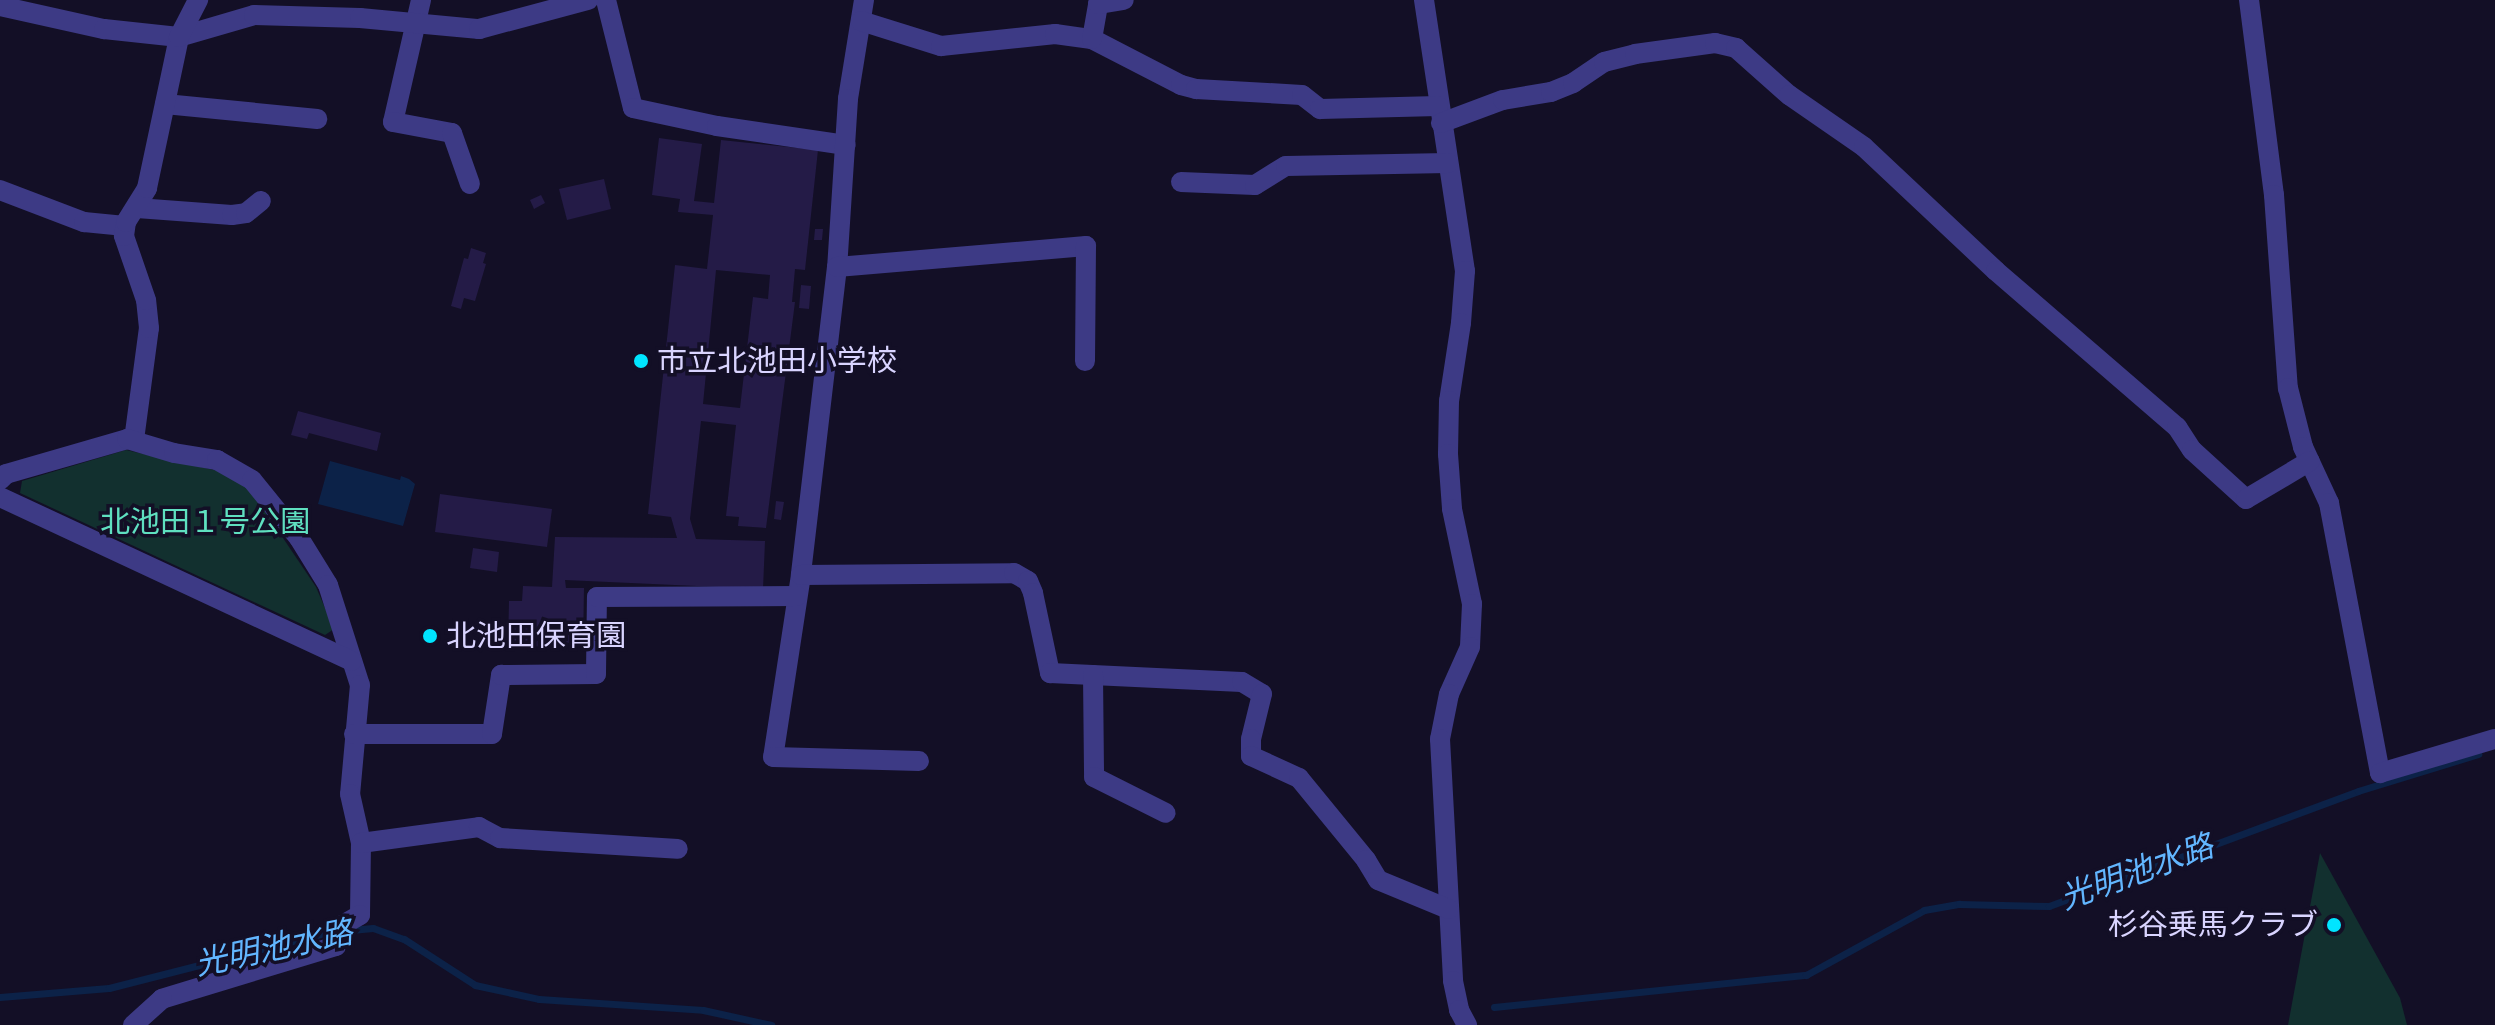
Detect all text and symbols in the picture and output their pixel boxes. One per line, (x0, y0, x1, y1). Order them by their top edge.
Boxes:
place label: 市立北池田小学校 (657, 343, 897, 379)
marker: 市立北池田小学校 (632, 352, 650, 370)
park label: 北池田１号公園 (100, 504, 310, 540)
place label: 北池田保育園 (446, 618, 626, 654)
marker: 北池田保育園 (421, 627, 439, 645)
water label: 光明池水路 (2055, 828, 2219, 918)
place label: 杉谷乗馬クラブ (2108, 907, 2318, 943)
water label: 光明池水路 (192, 914, 356, 984)
marker: 杉谷乗馬クラブ (2325, 916, 2343, 934)

